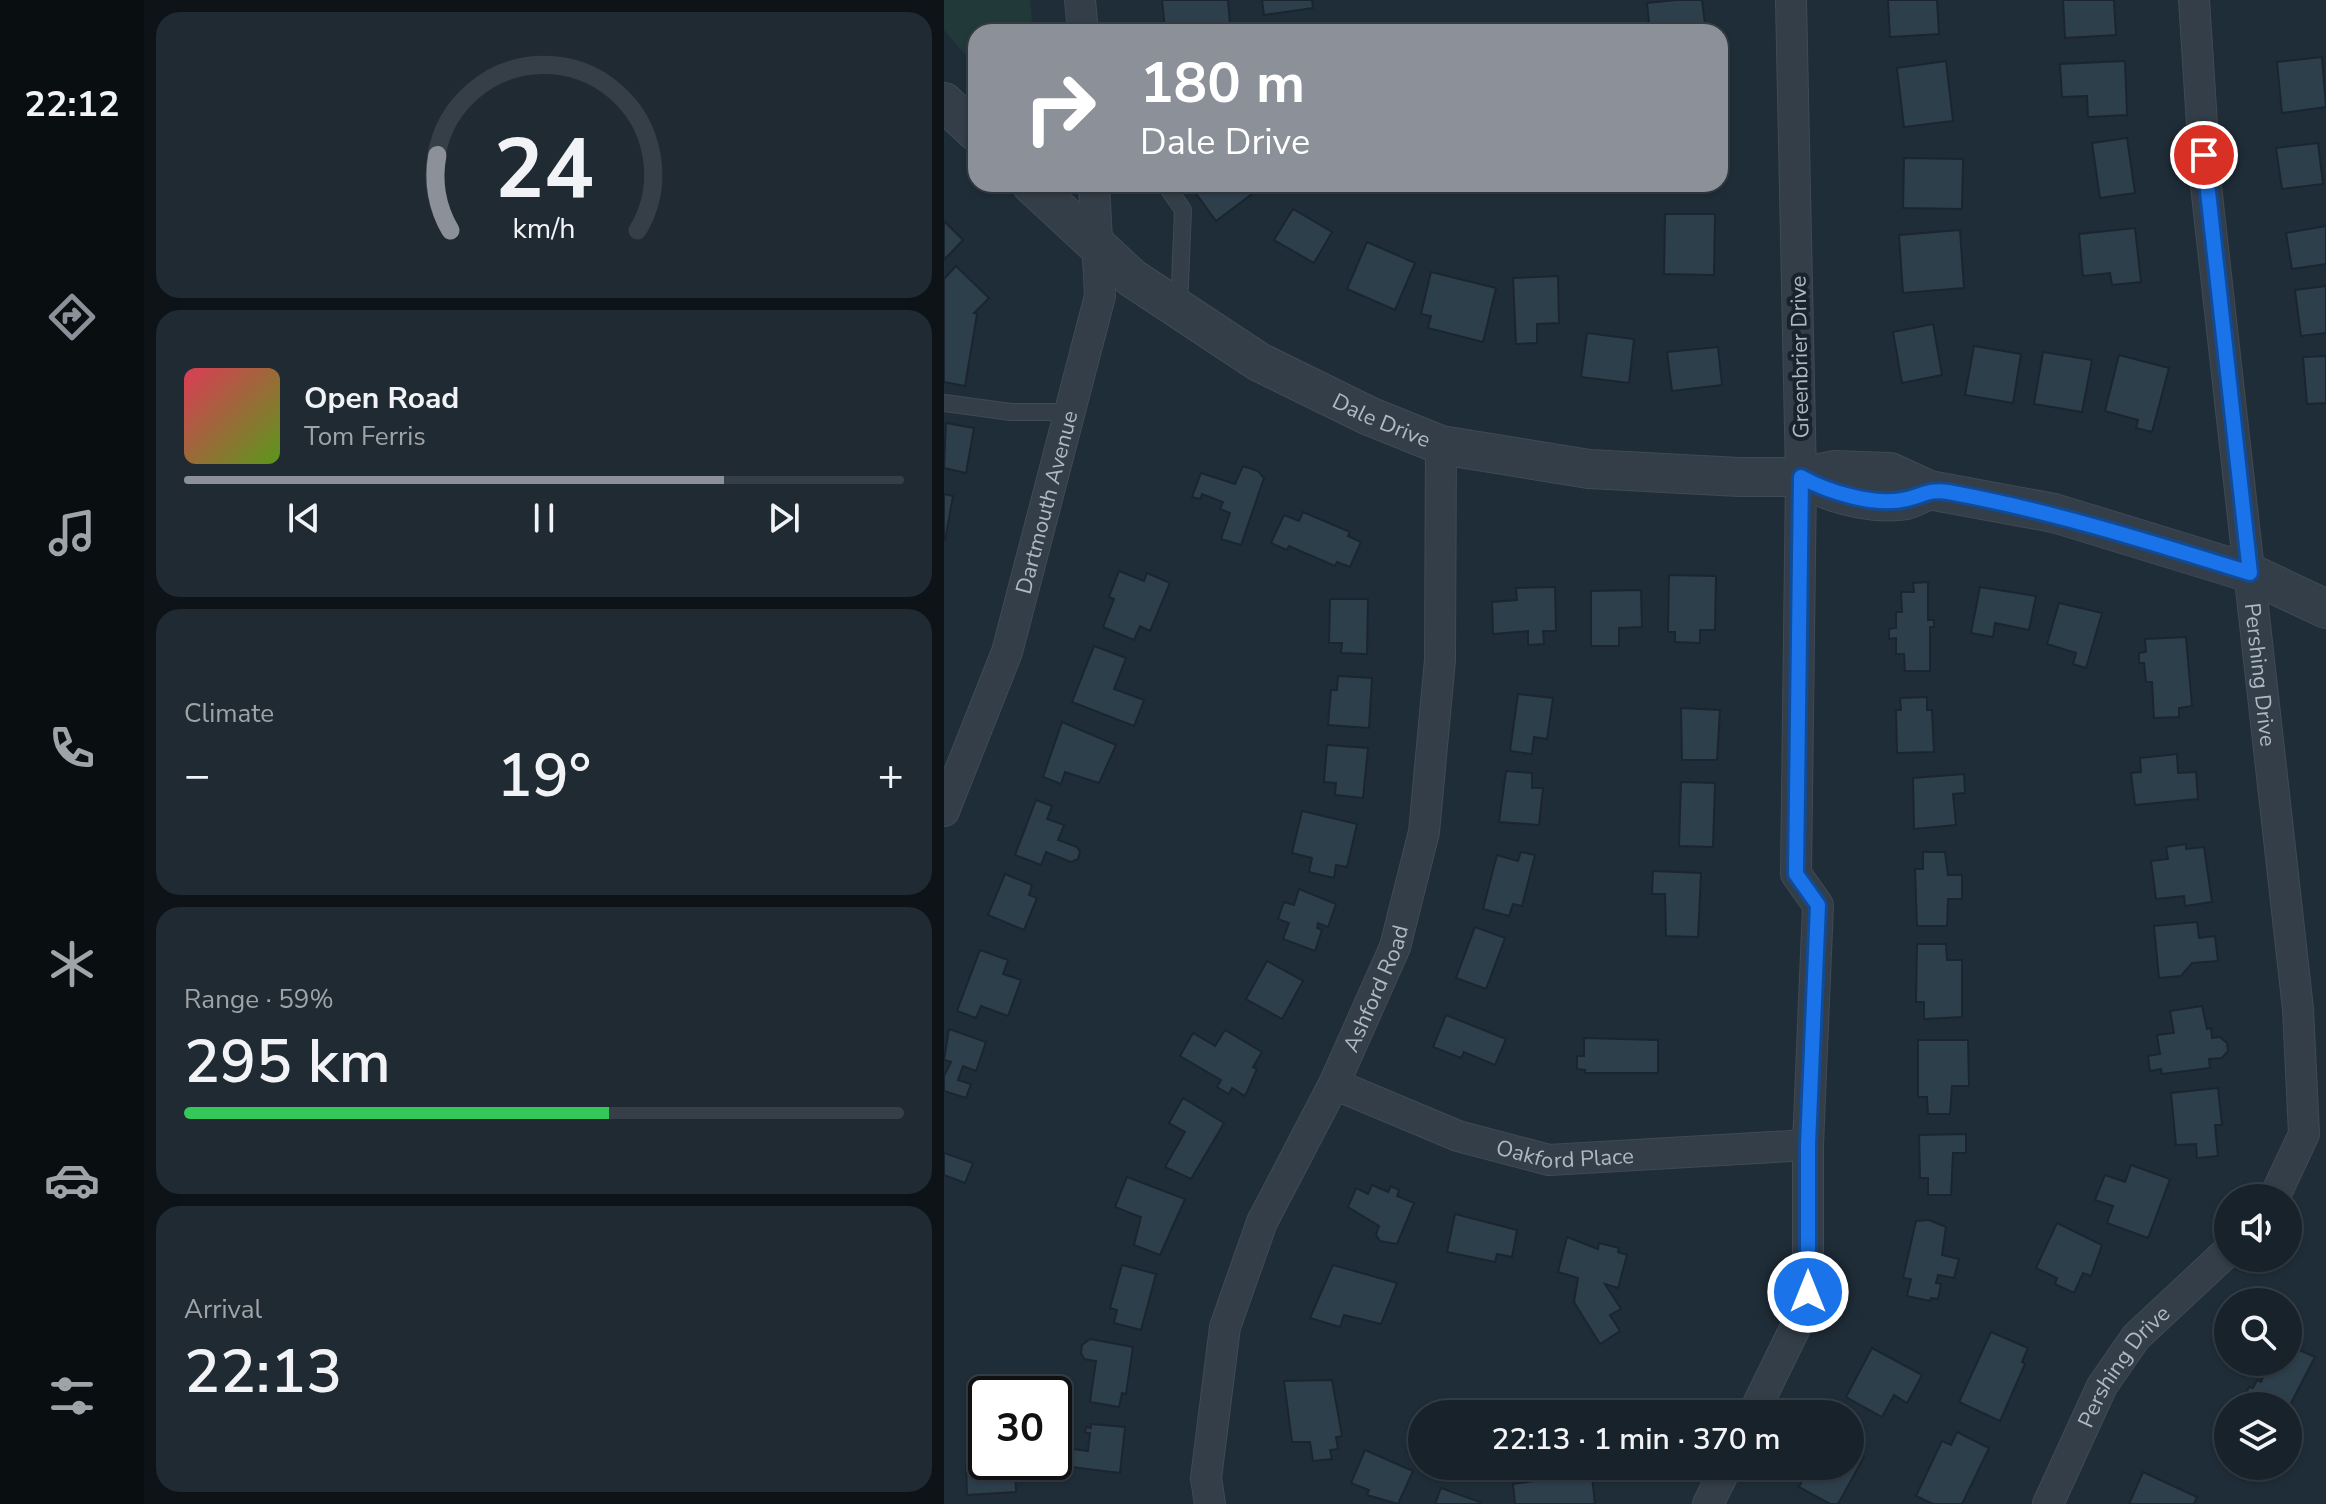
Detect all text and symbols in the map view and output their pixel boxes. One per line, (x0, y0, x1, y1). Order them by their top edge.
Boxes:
text: 180 m (1140, 45, 1305, 122)
icon: right (1008, 56, 1112, 160)
text: 22:12 (24, 80, 120, 129)
text: 24 (494, 113, 594, 226)
text: Dale Drive (1140, 118, 1310, 167)
pin (2170, 121, 2238, 189)
icon: arrive (2182, 133, 2226, 177)
text: km/h (513, 209, 575, 248)
street label: Greenbrier Drive (1784, 275, 1816, 439)
icon: directions (44, 289, 100, 345)
text: Open Road (304, 378, 459, 419)
street label: Dale Drive (1327, 386, 1435, 455)
street label: Dartmouth Avenue (1009, 407, 1085, 597)
text: Tom Ferris (304, 419, 426, 454)
icon: previous (282, 496, 326, 540)
icon: pause (522, 496, 566, 540)
icon: next (762, 496, 806, 540)
icon: music (44, 505, 100, 561)
street label: Pershing Drive (2237, 601, 2283, 748)
text: Climate (184, 696, 274, 731)
icon: phone (44, 720, 100, 776)
text: 19° (497, 735, 591, 817)
text: − (184, 746, 210, 806)
text: + (878, 746, 904, 806)
street label: Ashford Road (1336, 922, 1416, 1057)
icon: climate (44, 936, 100, 992)
text: Range · 59% (184, 982, 334, 1017)
text: 295 km (184, 1021, 391, 1103)
street label: Oakford Place (1493, 1133, 1635, 1177)
icon: car (44, 1152, 100, 1208)
map controls (2214, 1184, 2302, 1480)
button: sound (2214, 1184, 2302, 1272)
position arrow (1766, 1250, 1850, 1334)
button: search (2214, 1288, 2302, 1376)
text: Arrival (184, 1292, 262, 1327)
street label: Pershing Drive (2071, 1299, 2177, 1433)
text: 22:13 (184, 1331, 342, 1413)
icon: filters (44, 1368, 100, 1424)
speed limit sign: 30 (968, 1376, 1072, 1480)
button: layers (2214, 1392, 2302, 1480)
text: 22:13 · 1 min · 370 m (1491, 1419, 1781, 1460)

